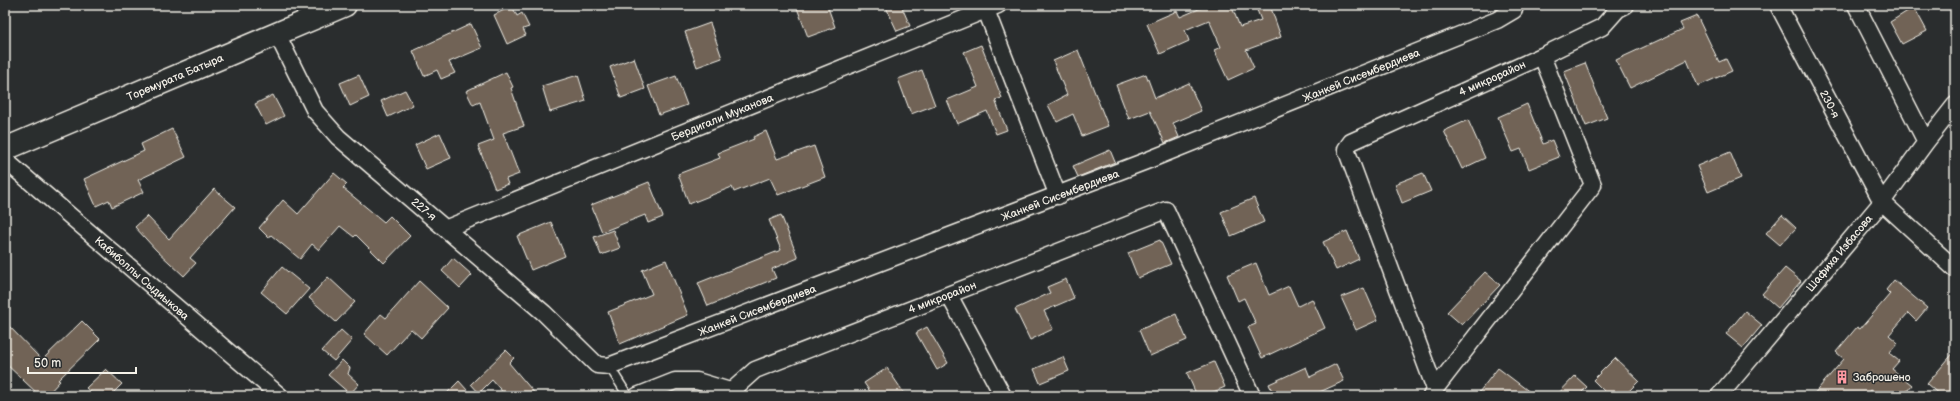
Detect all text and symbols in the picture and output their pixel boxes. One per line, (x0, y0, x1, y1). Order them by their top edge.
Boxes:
street label: Жанкей Сисембердиева (1301, 46, 1422, 105)
street label: Торемурата Батыра (125, 51, 226, 104)
street label: 4 микрорайон (1457, 58, 1528, 99)
street label: 230-я (1817, 88, 1842, 120)
street label: Бердигали Муканова (669, 91, 776, 144)
street label: Жанкей Сисембердиева (999, 167, 1121, 224)
street label: 227-я (409, 195, 439, 224)
street label: Шафиха Избасова (1803, 212, 1876, 294)
street label: Кабиболлы Сыдиыкова (92, 234, 192, 323)
street label: 4 микрорайон (906, 279, 978, 316)
street label: Жанкей Сисембердиева (696, 282, 818, 339)
scale bar (28, 349, 136, 375)
text: 50 m (34, 356, 61, 371)
building icon: Заброшено (1834, 369, 1850, 385)
place label: Заброшено (1853, 371, 1911, 384)

